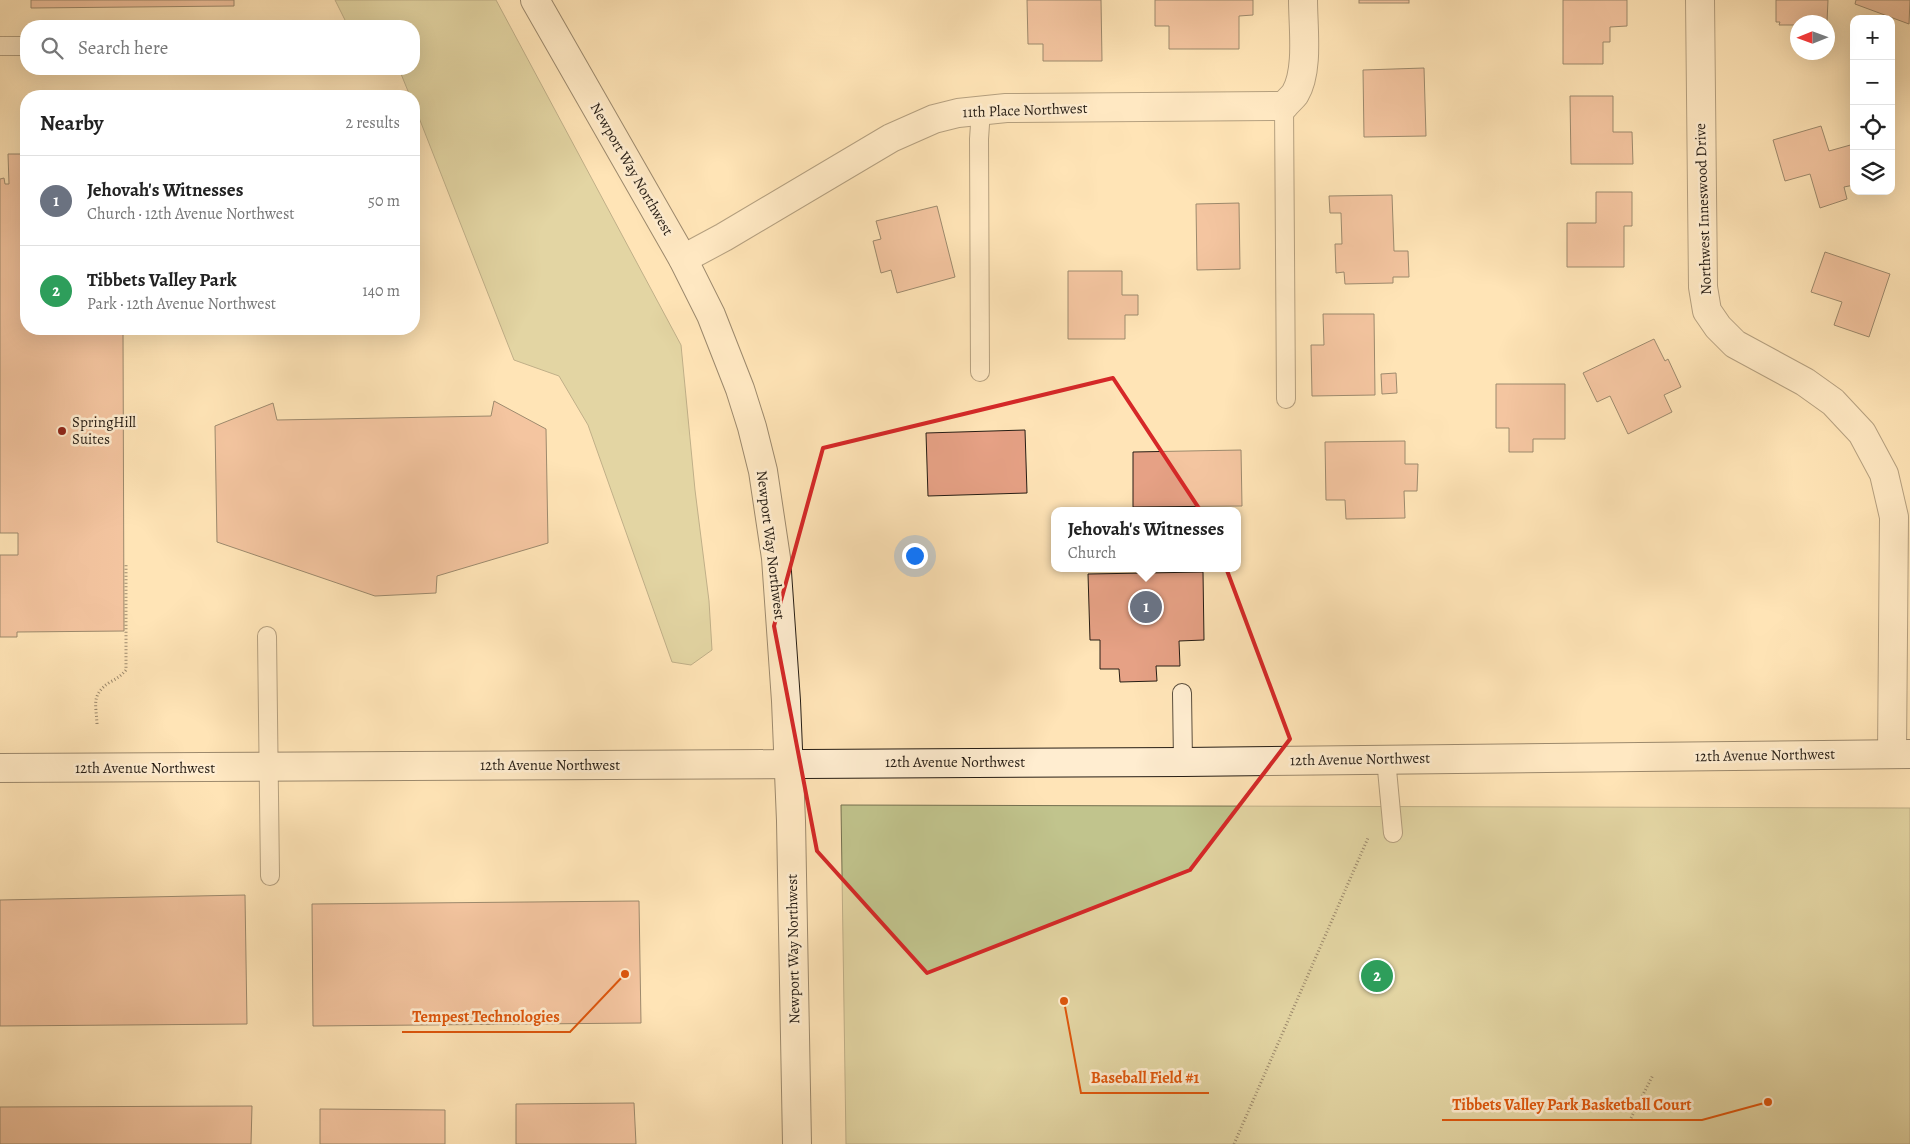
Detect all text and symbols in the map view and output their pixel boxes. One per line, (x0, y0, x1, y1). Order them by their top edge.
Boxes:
north arrow (1790, 15, 1835, 60)
map controls (1850, 15, 1895, 195)
button: + (1850, 15, 1895, 60)
search box (20, 20, 420, 75)
icon: search (38, 34, 66, 62)
text: Search here (78, 35, 168, 61)
button: − (1850, 60, 1895, 105)
street label: 11th Place Northwest (962, 98, 1088, 122)
street label: Newport Way Northwest (586, 99, 678, 239)
button: locate (1850, 105, 1895, 150)
text: Nearby (40, 109, 103, 137)
text: 2 results (345, 112, 400, 134)
street label: Northwest Inneswood Drive (1690, 123, 1716, 295)
button: layers (1850, 150, 1895, 195)
text: Jehovah's Witnesses (87, 177, 243, 203)
text: 1 (53, 190, 59, 212)
text: 50 m (368, 190, 400, 212)
text: Church · 12th Avenue Northwest (87, 203, 295, 225)
text: Tibbets Valley Park (87, 267, 237, 293)
text: 2 (52, 280, 60, 302)
text: 140 m (362, 280, 400, 302)
text: Park · 12th Avenue Northwest (87, 293, 276, 315)
place label: SpringHill Suites (72, 412, 136, 449)
marker: SpringHill Suites (56, 425, 68, 437)
street label: Newport Way Northwest (752, 469, 790, 621)
popup (1051, 507, 1241, 572)
text: Jehovah's Witnesses (1068, 516, 1224, 542)
text: Church (1068, 542, 1116, 564)
your location (902, 543, 928, 569)
pin: 1 (1130, 588, 1162, 626)
street label: 12th Avenue Northwest (1695, 744, 1835, 766)
street label: 12th Avenue Northwest (1290, 748, 1430, 770)
street label: 12th Avenue Northwest (885, 752, 1025, 772)
street label: 12th Avenue Northwest (480, 755, 620, 775)
street label: 12th Avenue Northwest (75, 758, 215, 778)
street label: Newport Way Northwest (782, 874, 804, 1024)
pin: 2 (1361, 957, 1393, 995)
callout: Tempest Technologies (402, 1001, 570, 1032)
text: Tempest Technologies (412, 1006, 560, 1028)
callout: Baseball Field #1 (1081, 1062, 1209, 1093)
text: Baseball Field #1 (1091, 1067, 1200, 1089)
callout: Tibbets Valley Park Basketball Court (1442, 1089, 1702, 1120)
text: Tibbets Valley Park Basketball Court (1452, 1094, 1692, 1116)

